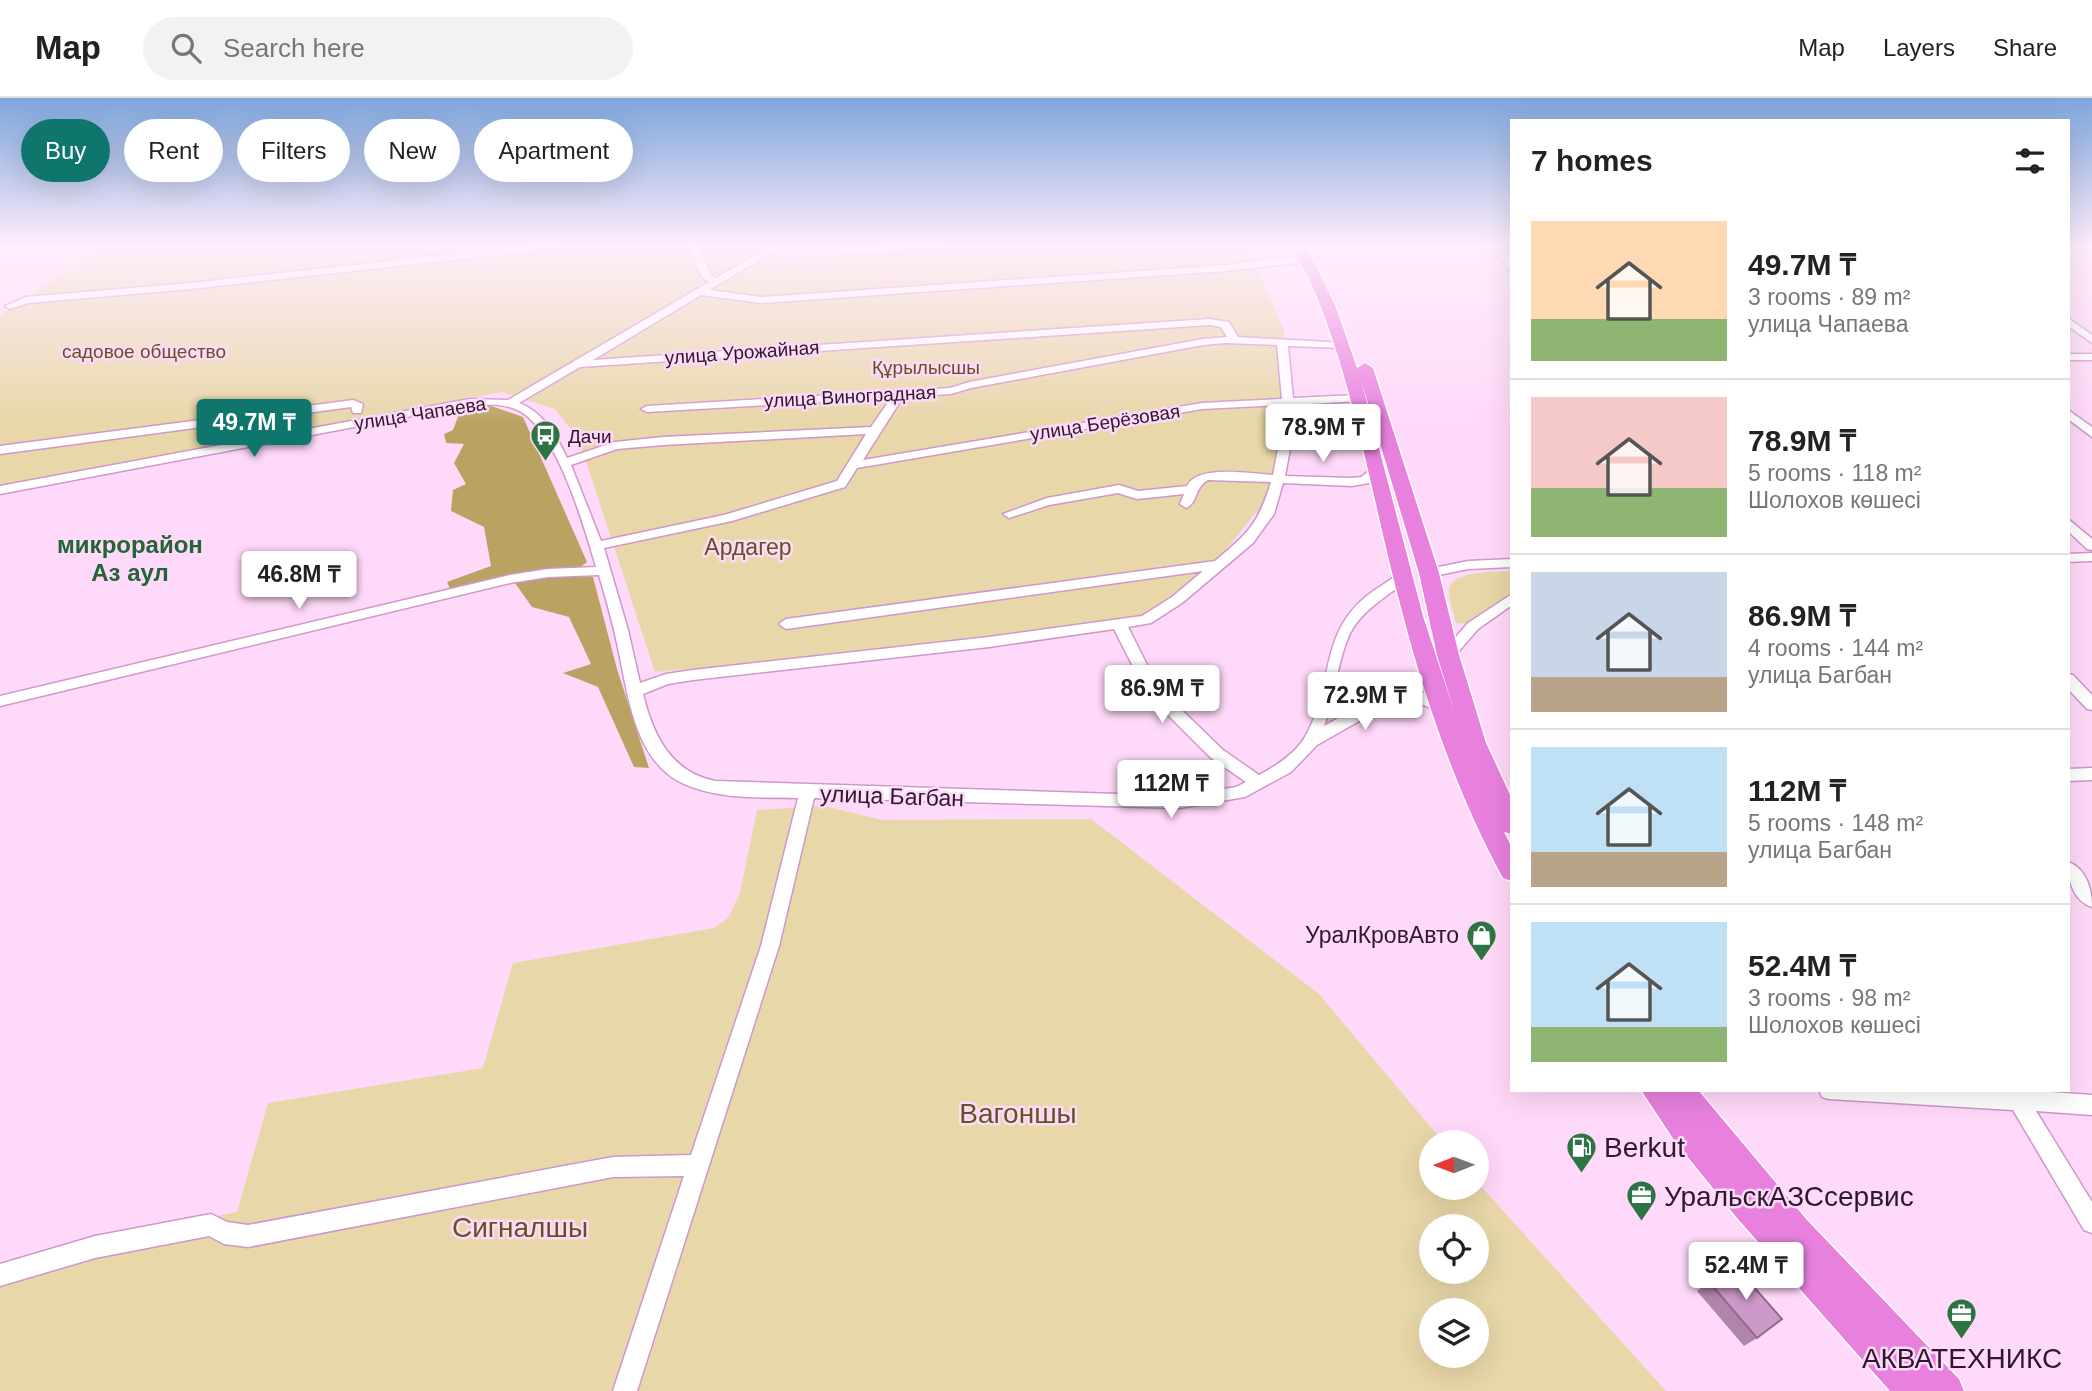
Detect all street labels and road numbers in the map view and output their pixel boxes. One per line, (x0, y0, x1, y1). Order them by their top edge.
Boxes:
street label: улица Урожайная (664, 337, 820, 368)
street label: улица Виноградная (763, 382, 937, 411)
street label: улица Чапаева (353, 393, 488, 434)
street label: улица Берёзовая (1029, 400, 1182, 445)
street label: улица Багбан (820, 780, 964, 812)

